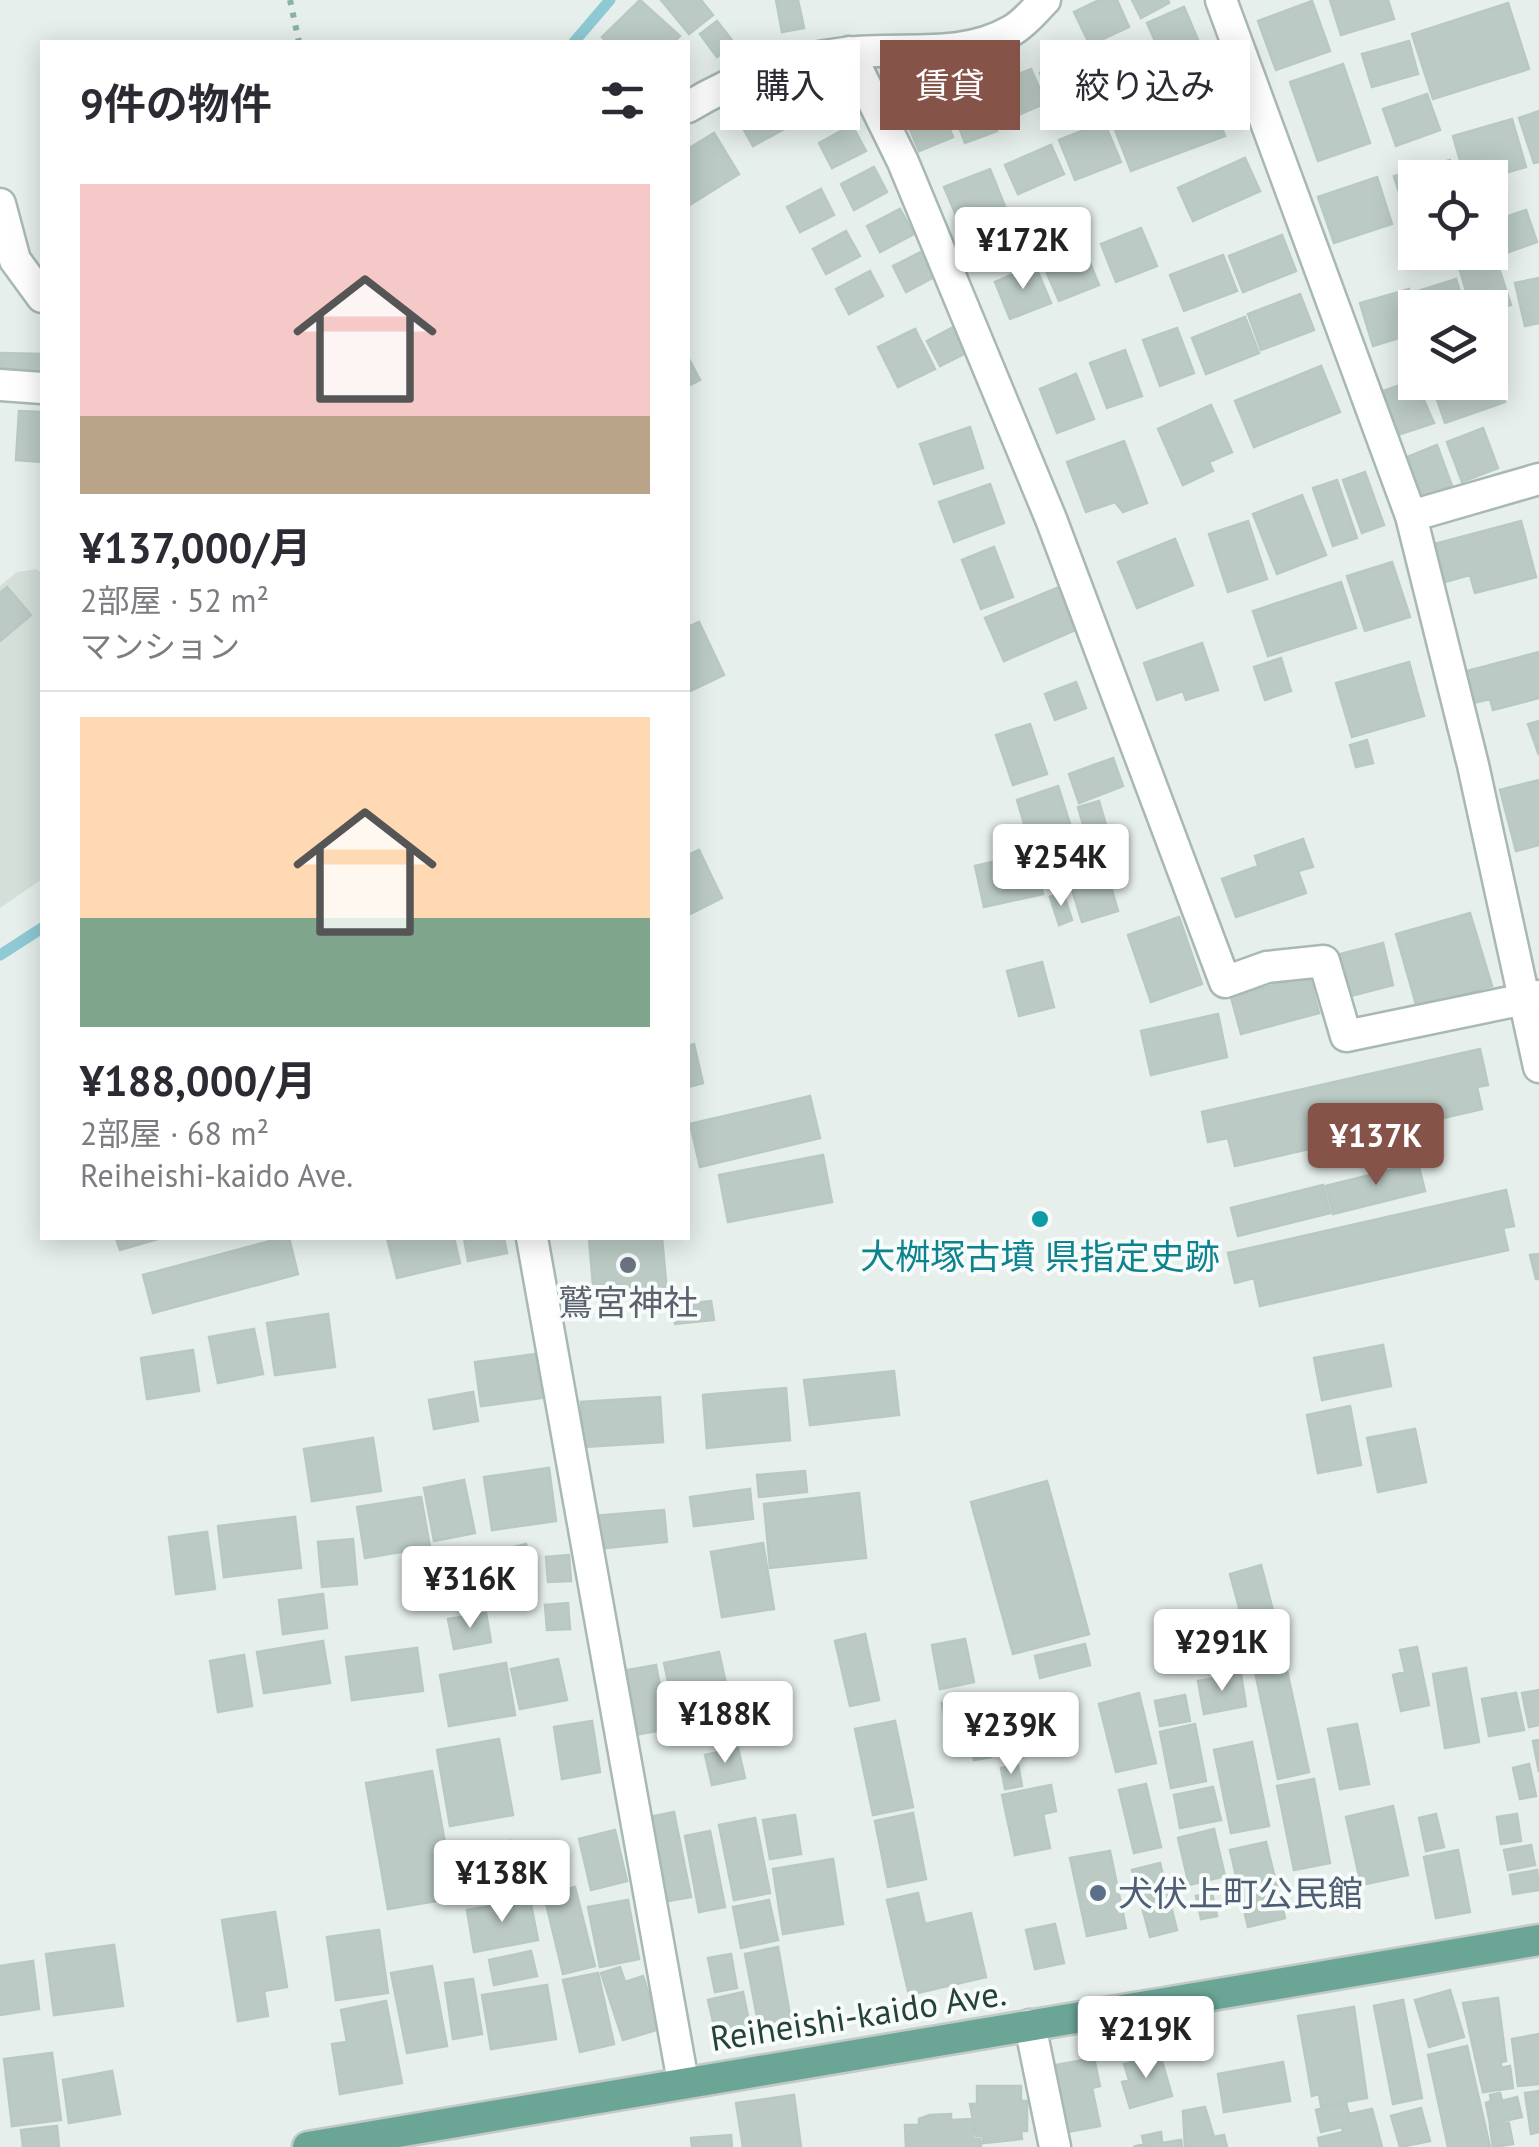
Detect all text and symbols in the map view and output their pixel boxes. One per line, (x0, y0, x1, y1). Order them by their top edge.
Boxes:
chip: 購入 (720, 40, 860, 130)
chip: 賃貸 (880, 40, 1020, 130)
chip: 絞り込み (1040, 40, 1250, 130)
icon: filters (595, 73, 650, 128)
text: 9件の物件 (80, 76, 272, 131)
map controls (1398, 160, 1508, 400)
button: locate (1398, 160, 1508, 270)
pin: ¥172K (953, 207, 1093, 292)
text: ¥172K (977, 218, 1069, 260)
icon: home (275, 249, 455, 429)
button: layers (1398, 290, 1508, 400)
text: ¥137,000/月 (80, 520, 311, 575)
text: 2部屋 · 52 m² (80, 579, 269, 621)
text: マンション (80, 625, 240, 667)
icon: home (275, 782, 455, 962)
pin: ¥254K (991, 824, 1131, 909)
text: ¥254K (1015, 835, 1107, 877)
text: ¥188,000/月 (80, 1053, 316, 1108)
pin: ¥137K (1306, 1103, 1446, 1188)
text: 2部屋 · 68 m² (80, 1112, 269, 1154)
text: ¥137K (1330, 1114, 1422, 1156)
text: Reiheishi-kaido Ave. (80, 1154, 353, 1196)
marker: 大桝塚古墳 県指定史跡 (1029, 1208, 1051, 1230)
place label: 大桝塚古墳 県指定史跡 (860, 1233, 1220, 1279)
marker: 鷲宮神社 (617, 1254, 639, 1276)
place label: 鷲宮神社 (558, 1279, 698, 1325)
pin: ¥316K (400, 1546, 540, 1631)
text: ¥316K (424, 1557, 516, 1599)
pin: ¥291K (1152, 1609, 1292, 1694)
text: ¥291K (1176, 1620, 1268, 1662)
pin: ¥188K (655, 1681, 795, 1766)
text: ¥188K (679, 1692, 771, 1734)
pin: ¥239K (941, 1692, 1081, 1777)
text: ¥239K (965, 1703, 1057, 1745)
pin: ¥138K (432, 1840, 572, 1925)
text: ¥138K (456, 1851, 548, 1893)
place label: 犬伏上町公民館 (1118, 1870, 1363, 1916)
marker: 犬伏上町公民館 (1087, 1882, 1109, 1904)
street label: Reiheishi-kaido Ave. (707, 1969, 1009, 2061)
pin: ¥219K (1076, 1996, 1216, 2081)
text: ¥219K (1100, 2007, 1192, 2049)

